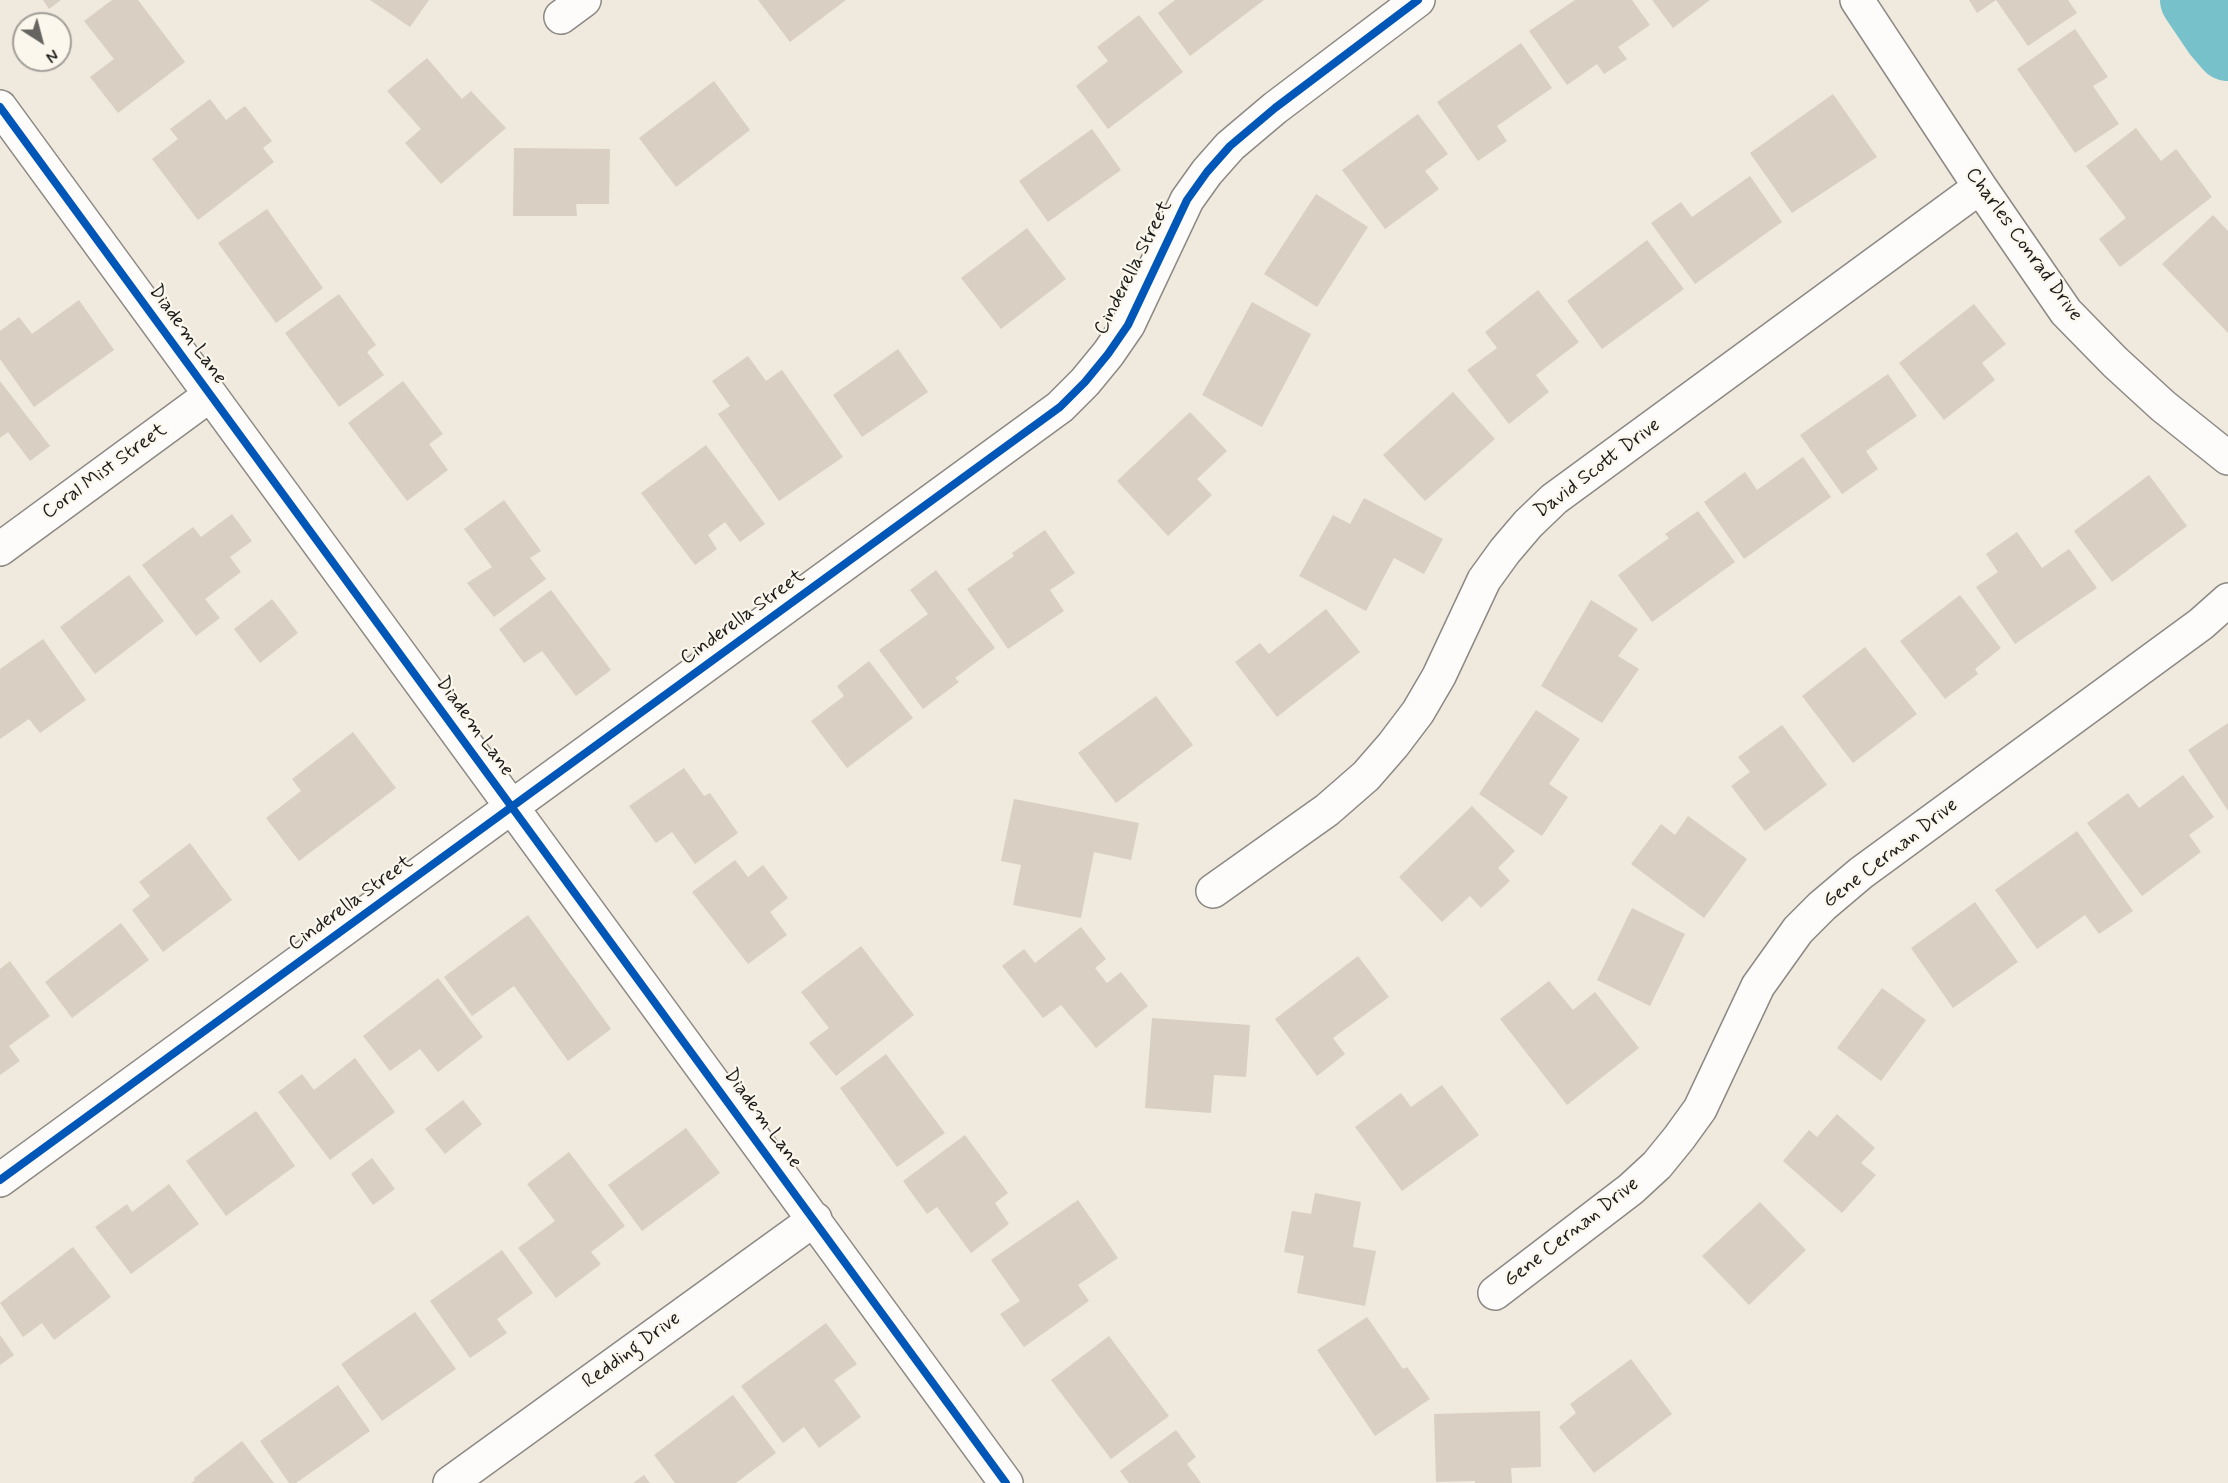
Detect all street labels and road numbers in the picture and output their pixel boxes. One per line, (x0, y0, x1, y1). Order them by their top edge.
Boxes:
street label: Charles Conrad Drive (1959, 163, 2087, 327)
street label: Cinderella Street (1090, 197, 1178, 339)
street label: Diadem Lane (143, 280, 231, 390)
street label: David Scott Drive (1530, 414, 1666, 524)
street label: Coral Mist Street (38, 419, 172, 525)
street label: Cinderella Street (676, 565, 810, 671)
street label: Diadem Lane (430, 672, 518, 782)
street label: Gene Cernan Drive (1819, 794, 1963, 914)
street label: Cinderella Street (284, 851, 418, 957)
street label: Diadem Lane (718, 1064, 806, 1174)
street label: Gene Cernan Drive (1500, 1173, 1644, 1293)
street label: Redding Drive (578, 1307, 686, 1395)

